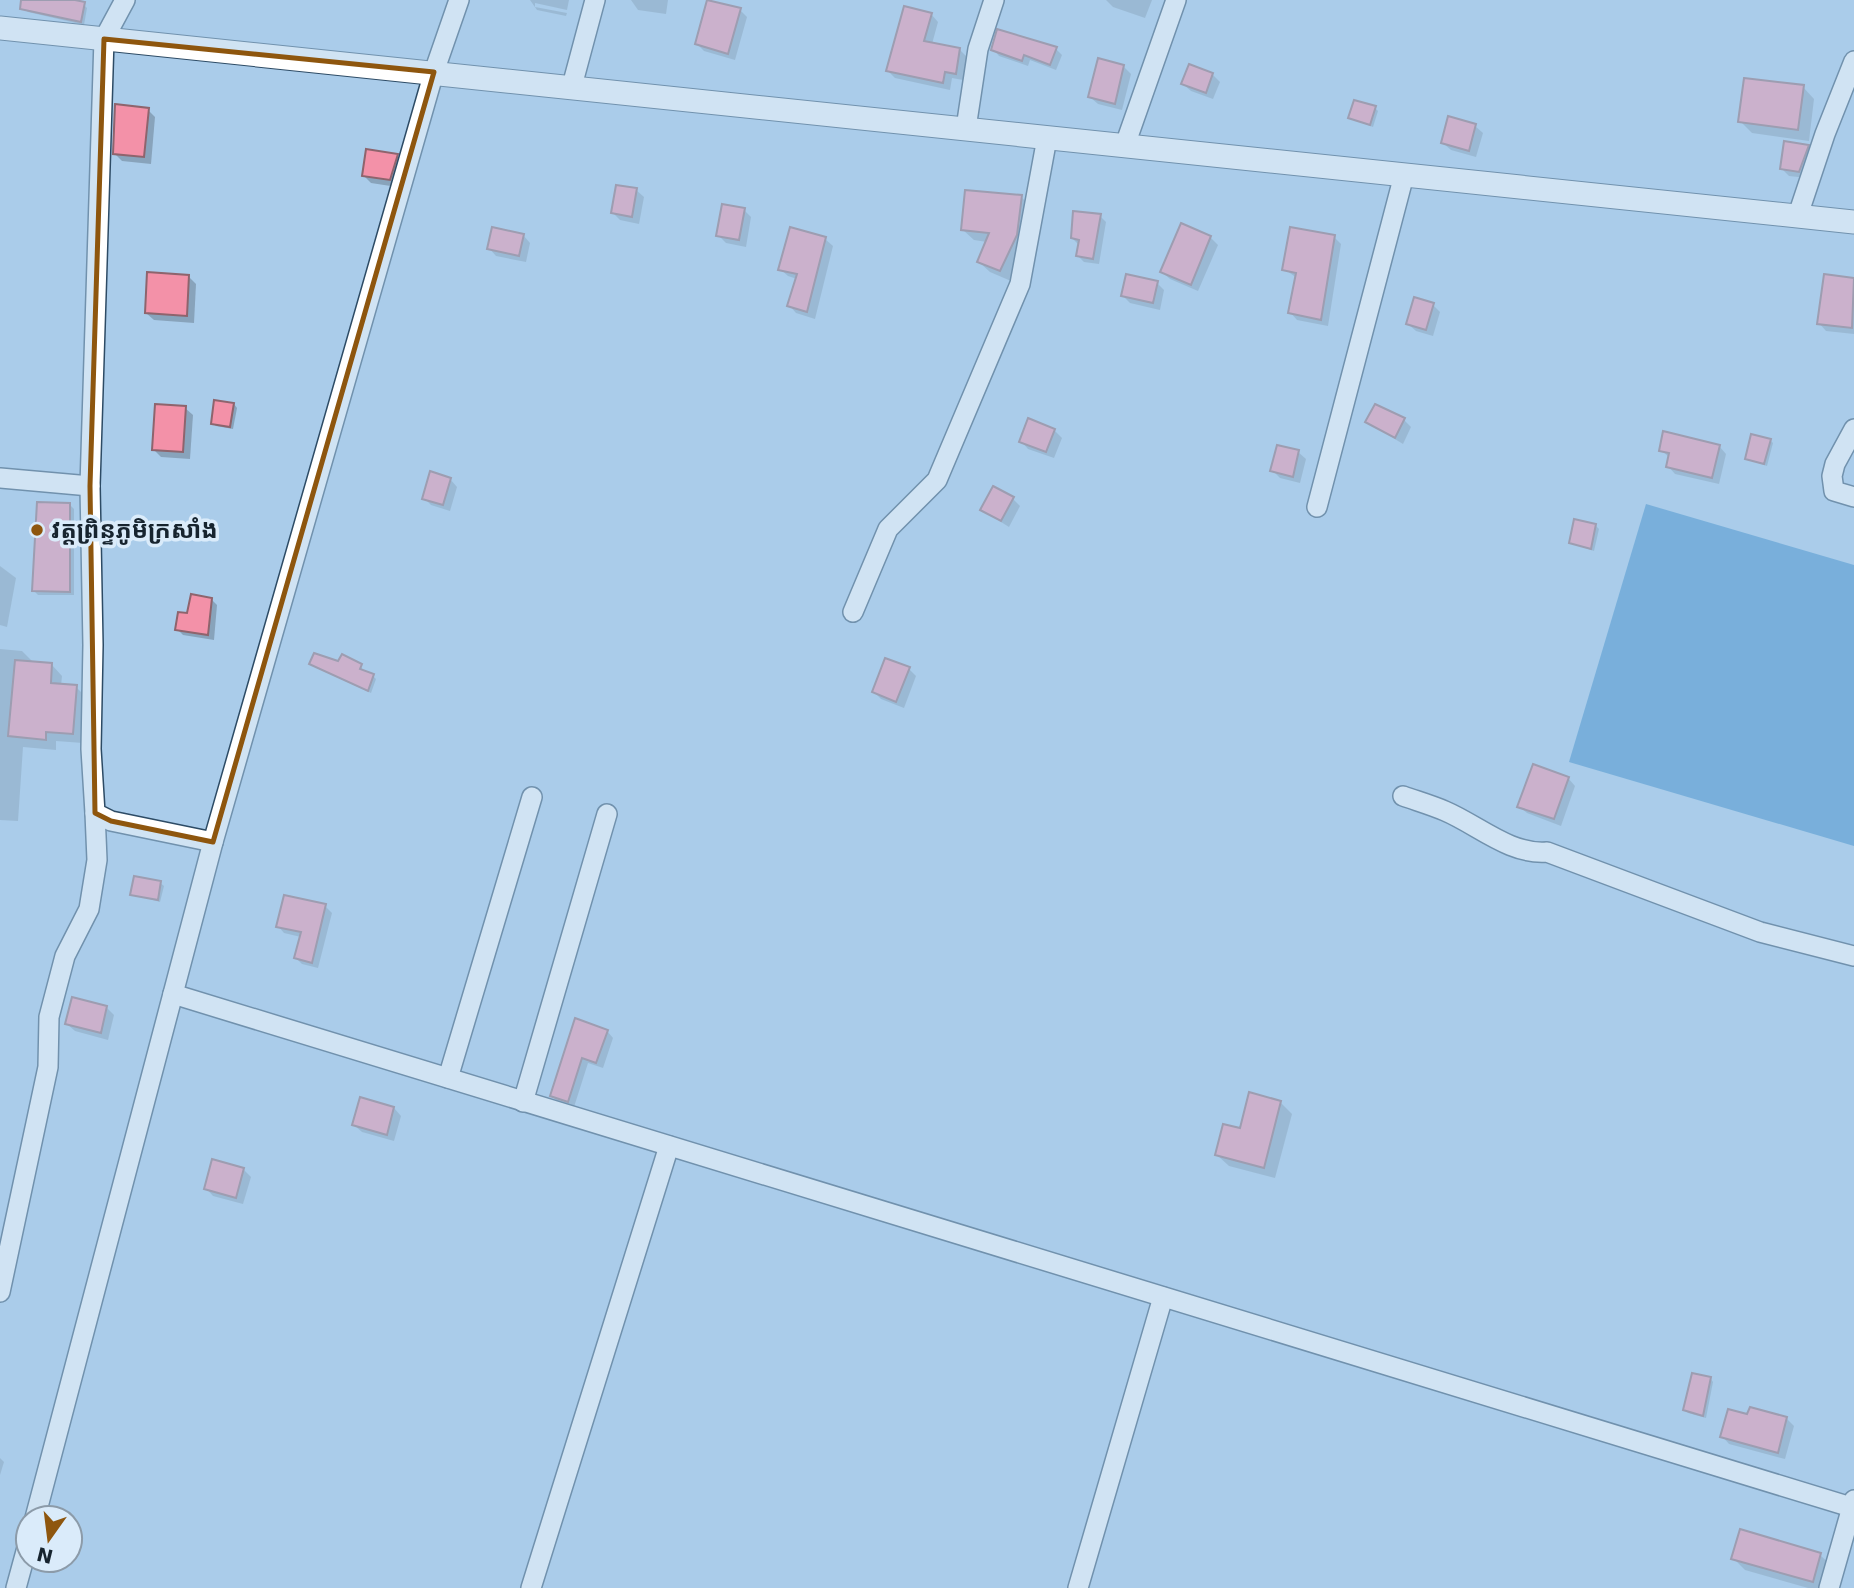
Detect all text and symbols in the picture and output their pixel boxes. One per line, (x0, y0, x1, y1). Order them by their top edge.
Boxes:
place label: វត្តព្រិន្ទភូមិក្រសាំង (51, 516, 218, 545)
marker: វត្តព្រិន្ទភូមិក្រសាំង (29, 522, 45, 538)
north arrow (14, 1504, 84, 1574)
text: N (35, 1543, 55, 1568)

